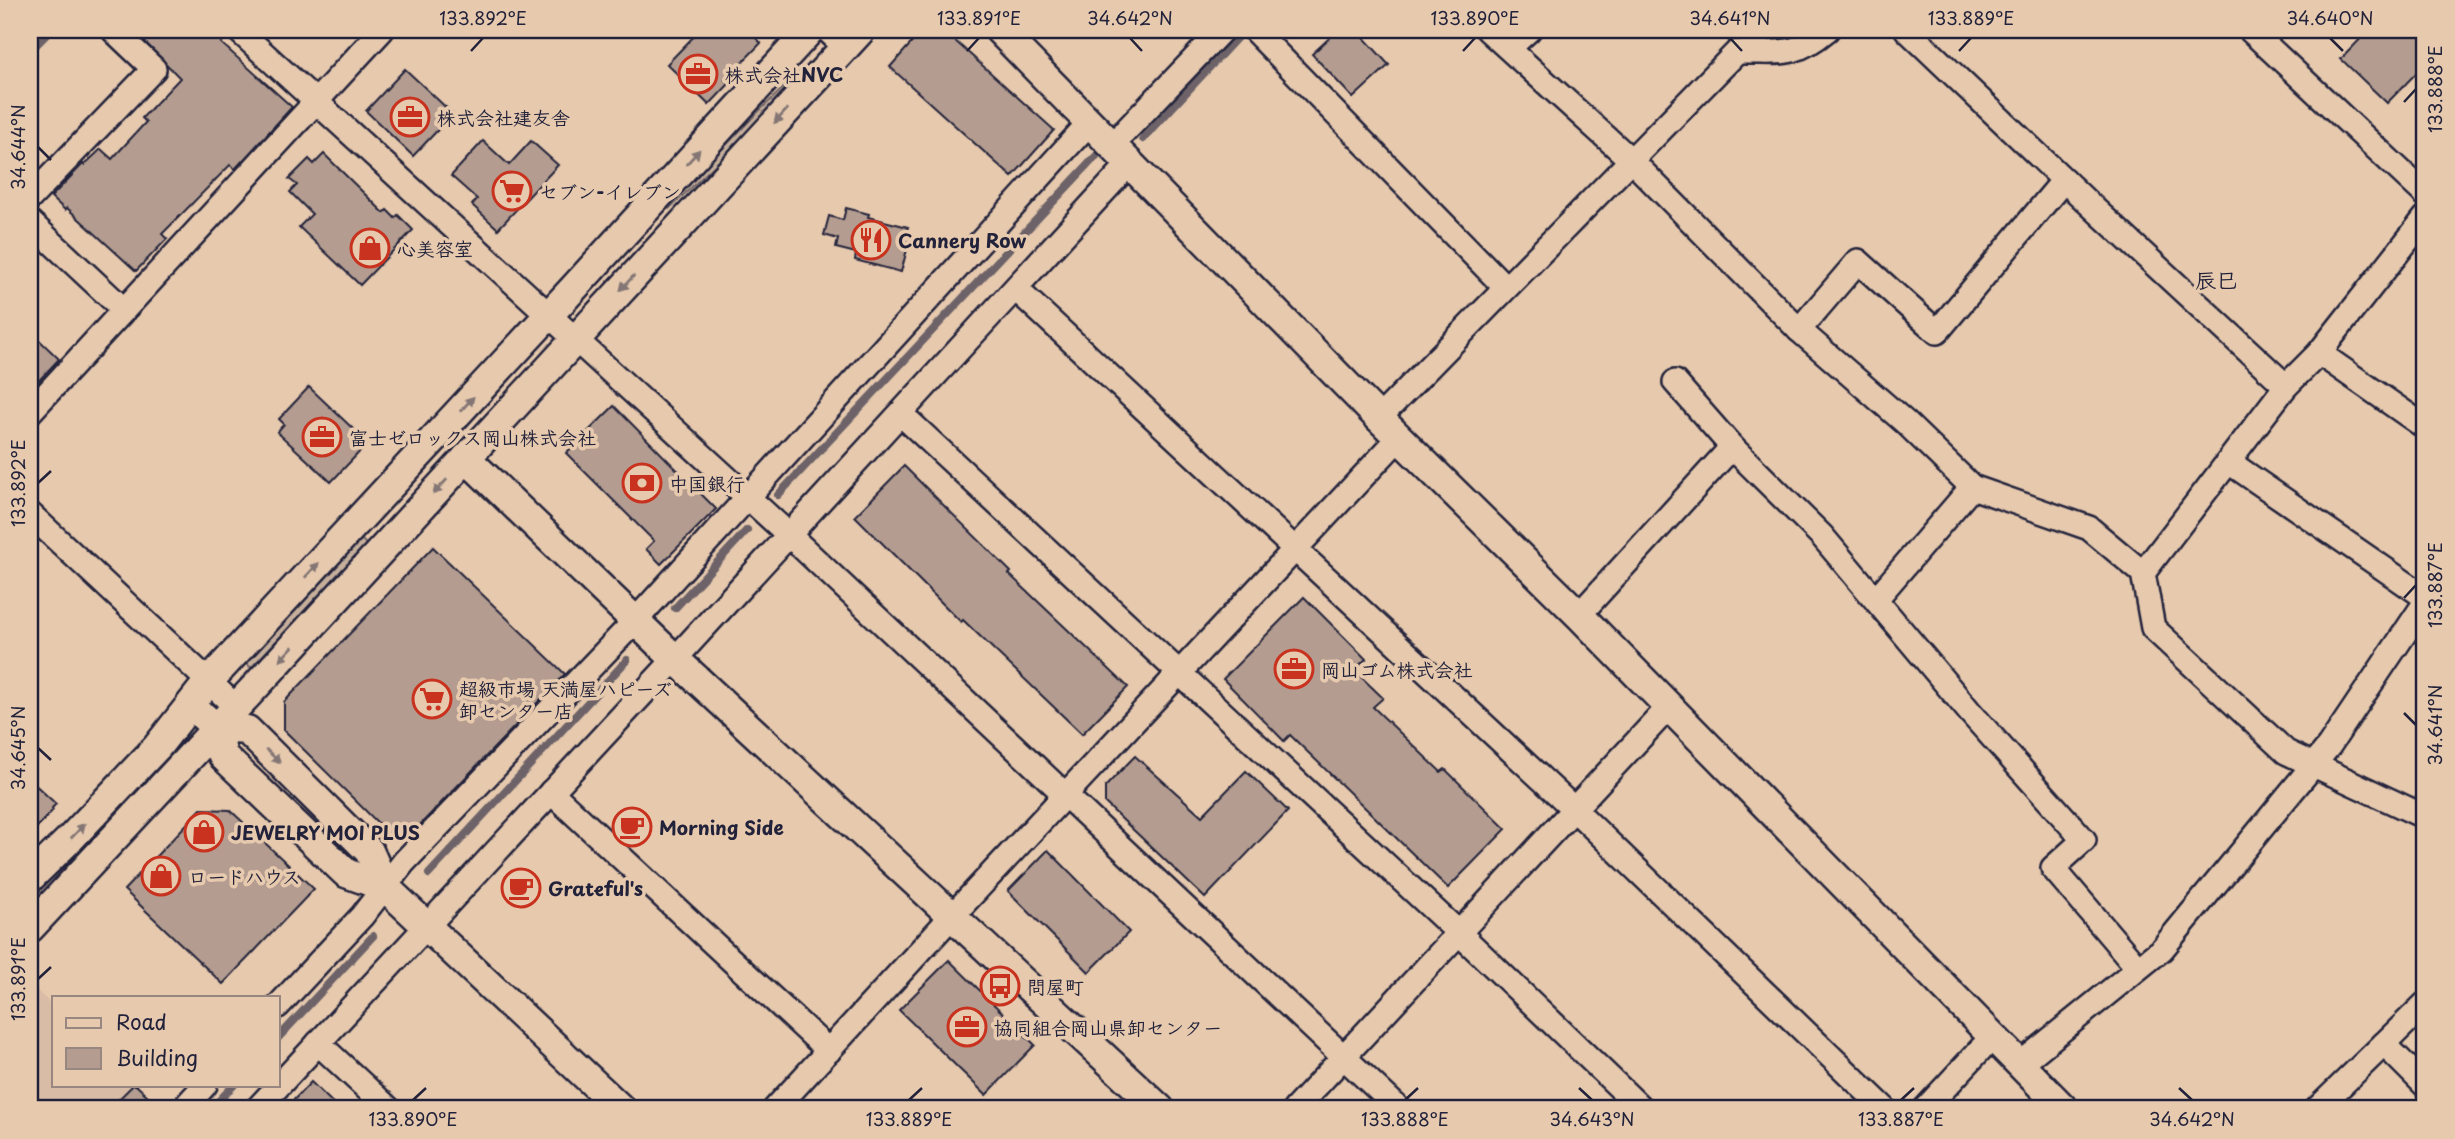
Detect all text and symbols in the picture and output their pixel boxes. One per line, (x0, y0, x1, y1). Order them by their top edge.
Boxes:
text: 133.892°E (439, 4, 527, 31)
text: 133.891°E (937, 4, 1021, 31)
text: 34.642°N (1087, 4, 1173, 31)
text: 133.890°E (1431, 4, 1519, 31)
text: 34.641°N (1689, 4, 1771, 31)
text: 133.889°E (1928, 4, 2014, 31)
text: 34.640°N (2286, 4, 2374, 31)
text: 133.888°E (2421, 45, 2448, 133)
office icon: 株式会社NVC (677, 53, 719, 95)
place label: 株式会社NVC (725, 60, 843, 88)
office icon: 株式会社建友舎 (389, 96, 431, 138)
place label: 株式会社建友舎 (437, 103, 570, 131)
text: 34.644°N (4, 104, 31, 190)
one-way arrow (774, 107, 790, 124)
one-way arrow (685, 149, 701, 166)
supermarket icon: セブン-イレブン (491, 170, 533, 212)
place label: セブン-イレブン (539, 177, 681, 205)
restaurant icon: Cannery Row (850, 219, 892, 261)
place label: Cannery Row (898, 226, 1026, 254)
shop icon: 心美容室 (349, 227, 391, 269)
place label: 心美容室 (397, 234, 473, 262)
district label: 辰巳 (2195, 263, 2237, 295)
one-way arrow (619, 274, 635, 292)
one-way arrow (459, 395, 475, 413)
office icon: 富士ゼロックス岡山株式会社 (301, 416, 343, 458)
place label: 富士ゼロックス岡山株式会社 (349, 423, 596, 451)
text: 133.892°E (4, 439, 31, 527)
bank icon: 中国銀行 (621, 462, 663, 504)
place label: 中国銀行 (669, 469, 745, 497)
one-way arrow (432, 478, 448, 495)
text: 133.887°E (2421, 542, 2448, 628)
one-way arrow (304, 562, 321, 579)
one-way arrow (278, 645, 294, 663)
office icon: 岡山ゴム株式会社 (1273, 648, 1315, 690)
place label: 岡山ゴム株式会社 (1321, 655, 1473, 683)
place label: 超級市場 天満屋ハピーズ 卸センター店 (459, 674, 672, 724)
supermarket icon: 超級市場 天満屋ハピーズ 卸センター店 (411, 678, 453, 720)
text: 34.641°N (2421, 684, 2448, 766)
text: 34.645°N (4, 706, 31, 790)
one-way arrow (265, 748, 282, 765)
cafe icon: Morning Side (611, 806, 653, 848)
shop icon: JEWELRY MOI PLUS (183, 811, 225, 853)
place label: Morning Side (659, 813, 784, 841)
place label: JEWELRY MOI PLUS (231, 818, 420, 846)
one-way arrow (70, 822, 87, 839)
shop icon: ロードハウス (140, 855, 182, 897)
place label: ロードハウス (188, 862, 301, 890)
cafe icon: Grateful's (500, 867, 542, 909)
place label: Grateful's (548, 874, 643, 902)
text: 133.891°E (4, 937, 31, 1021)
bus stop icon: 問屋町 (979, 965, 1021, 1007)
place label: 問屋町 (1027, 972, 1084, 1000)
legend (52, 996, 280, 1086)
text: Road (116, 1005, 167, 1037)
office icon: 協同組合岡山県卸センター (946, 1006, 988, 1048)
place label: 協同組合岡山県卸センター (994, 1013, 1222, 1041)
text: Building (116, 1041, 198, 1073)
text: 133.890°E (369, 1105, 457, 1132)
text: 133.889°E (866, 1105, 952, 1132)
text: 133.888°E (1361, 1105, 1449, 1132)
text: 34.643°N (1549, 1105, 1635, 1132)
text: 133.887°E (1858, 1105, 1944, 1132)
text: 34.642°N (2149, 1105, 2235, 1132)

